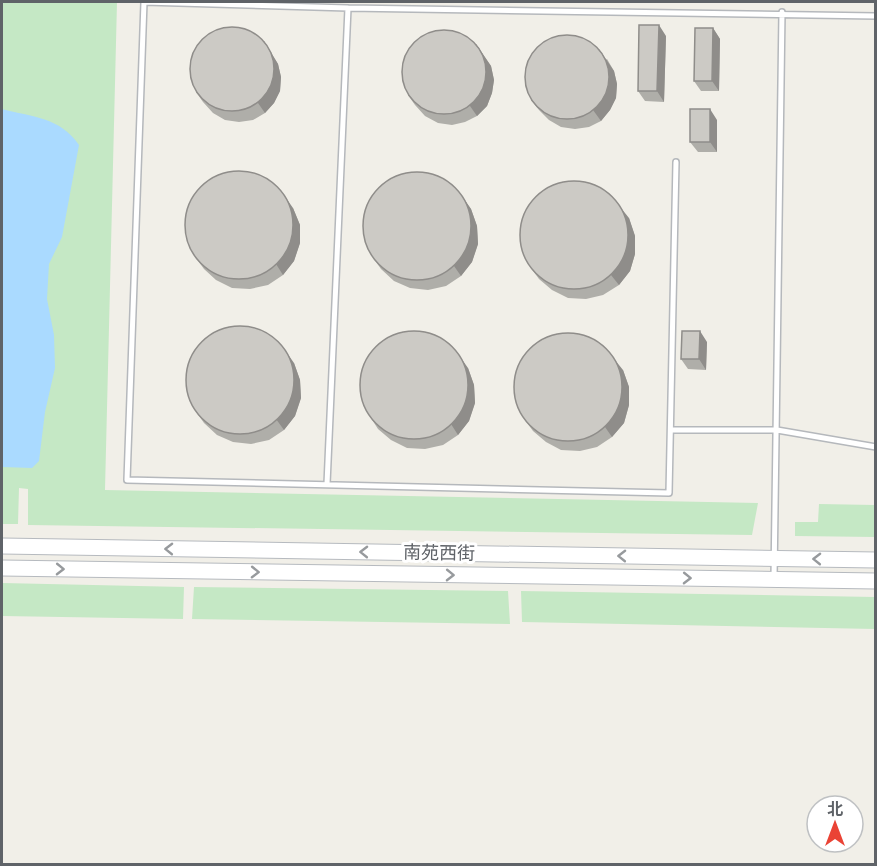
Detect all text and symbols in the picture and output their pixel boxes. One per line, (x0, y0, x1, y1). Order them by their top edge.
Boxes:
street label: 南苑西街 (403, 539, 475, 567)
one-way arrow (165, 543, 174, 555)
one-way arrow (360, 546, 369, 558)
one-way arrow (618, 550, 627, 562)
one-way arrow (813, 553, 822, 565)
one-way arrow (55, 562, 64, 575)
one-way arrow (250, 565, 259, 578)
one-way arrow (445, 569, 454, 581)
one-way arrow (682, 572, 691, 584)
north arrow (805, 794, 865, 854)
text: 北 (827, 798, 843, 821)

